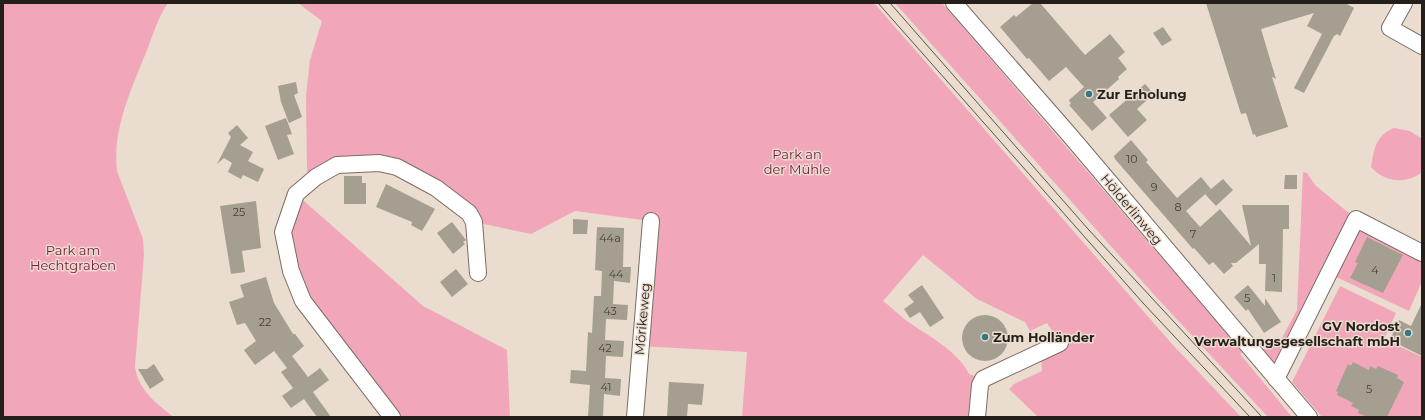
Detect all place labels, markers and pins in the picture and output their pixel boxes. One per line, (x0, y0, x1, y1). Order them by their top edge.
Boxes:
place label: Zur Erholung (1097, 86, 1187, 102)
marker: Zur Erholung (1084, 89, 1094, 99)
place label: GV Nordost Verwaltungsgesellschaft mbH (1193, 318, 1400, 349)
marker: GV Nordost Verwaltungsgesellschaft mbH (1403, 328, 1413, 338)
place label: Zum Holländer (993, 329, 1095, 345)
marker: Zum Holländer (980, 332, 990, 342)

